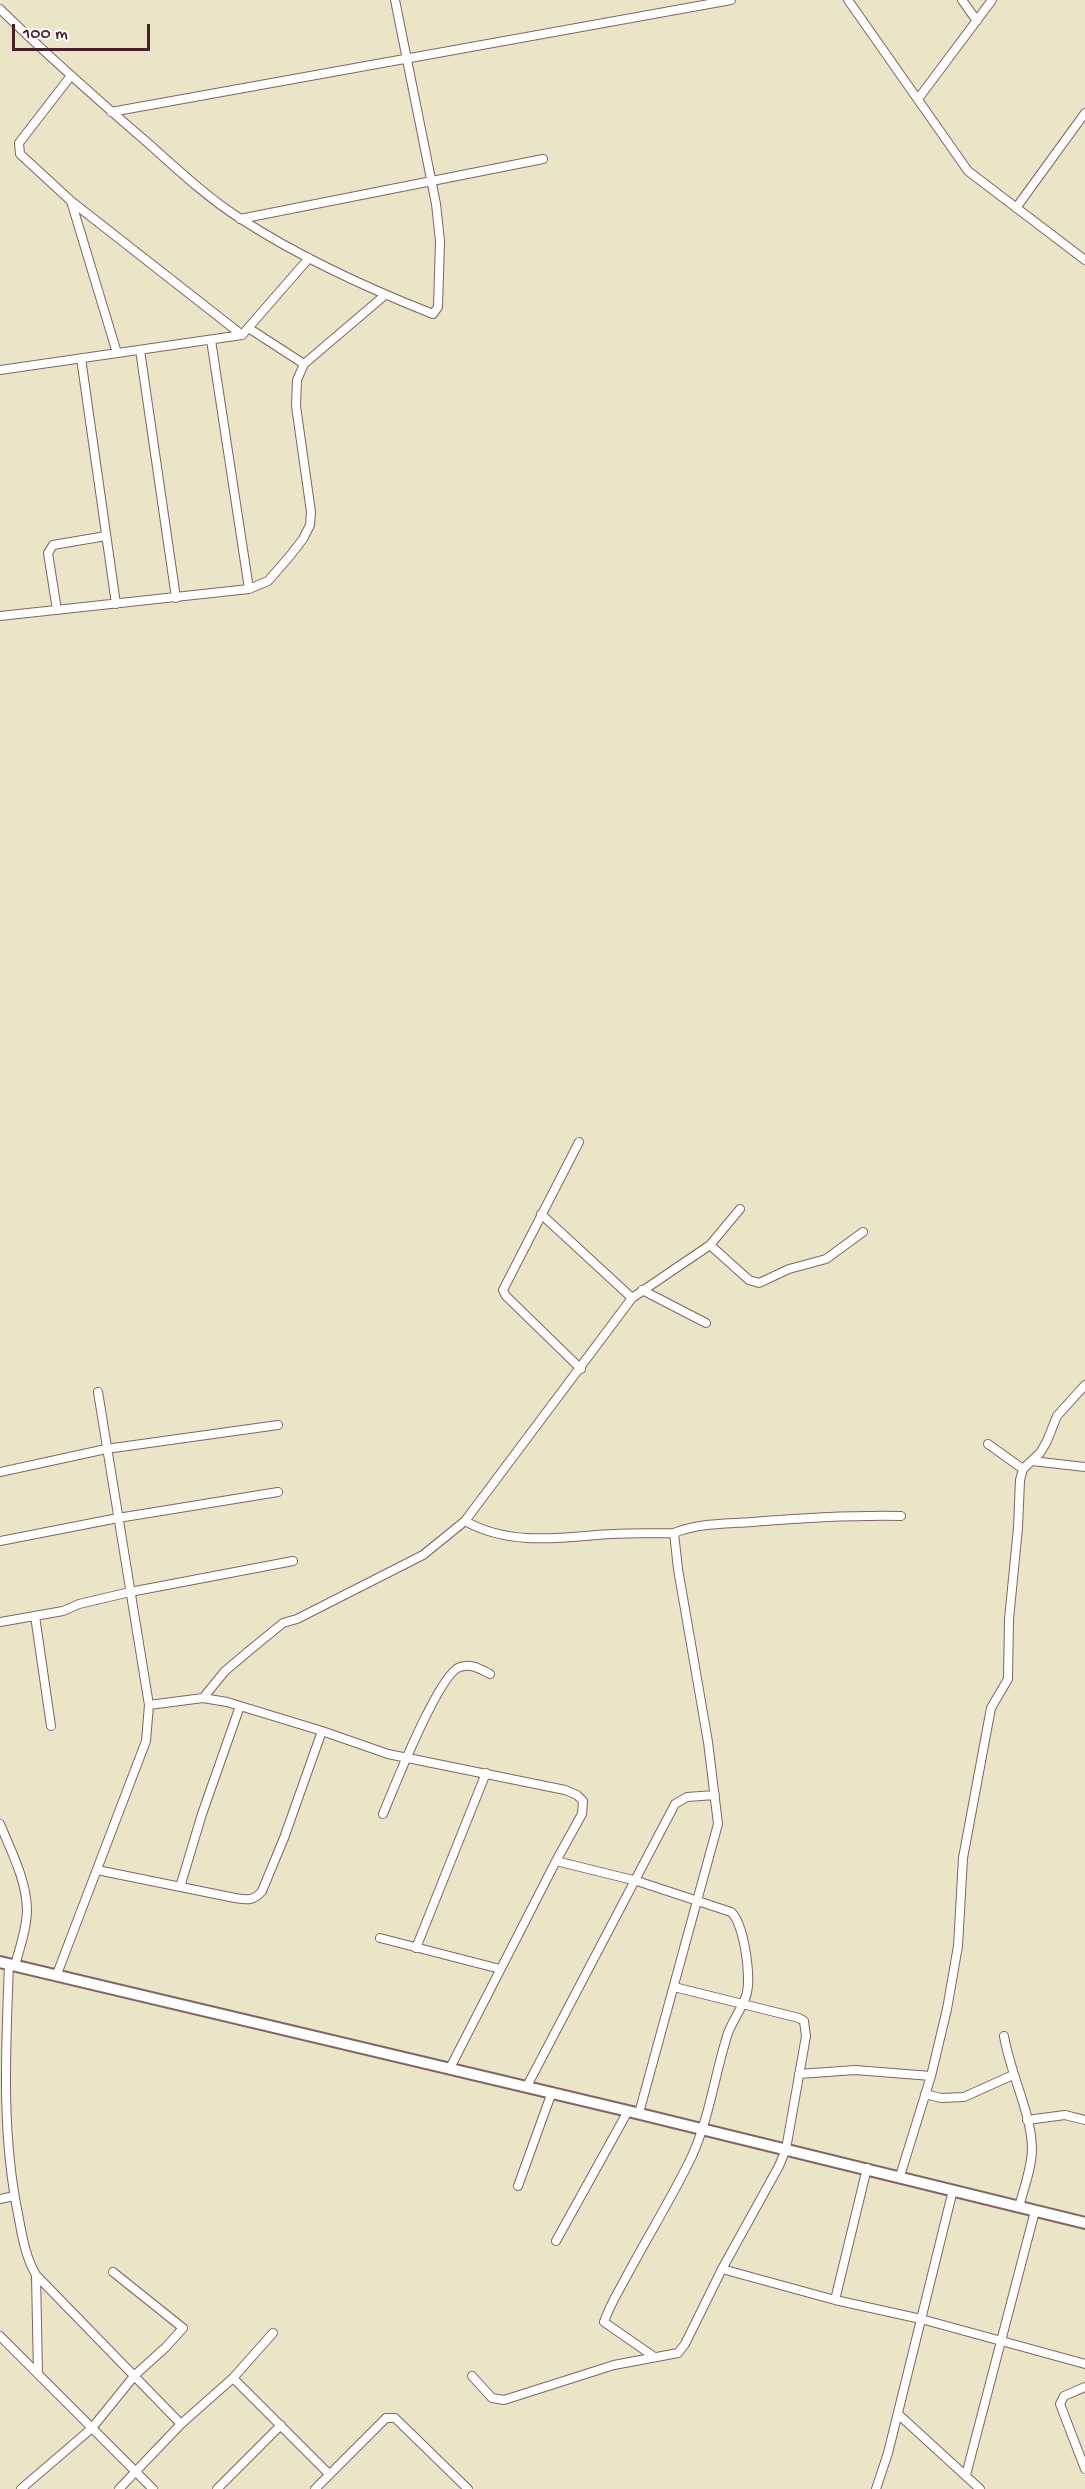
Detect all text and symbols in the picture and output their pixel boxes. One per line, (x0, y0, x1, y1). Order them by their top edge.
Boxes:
scale bar (15, 12, 153, 50)
text: 100 m (23, 24, 68, 45)

